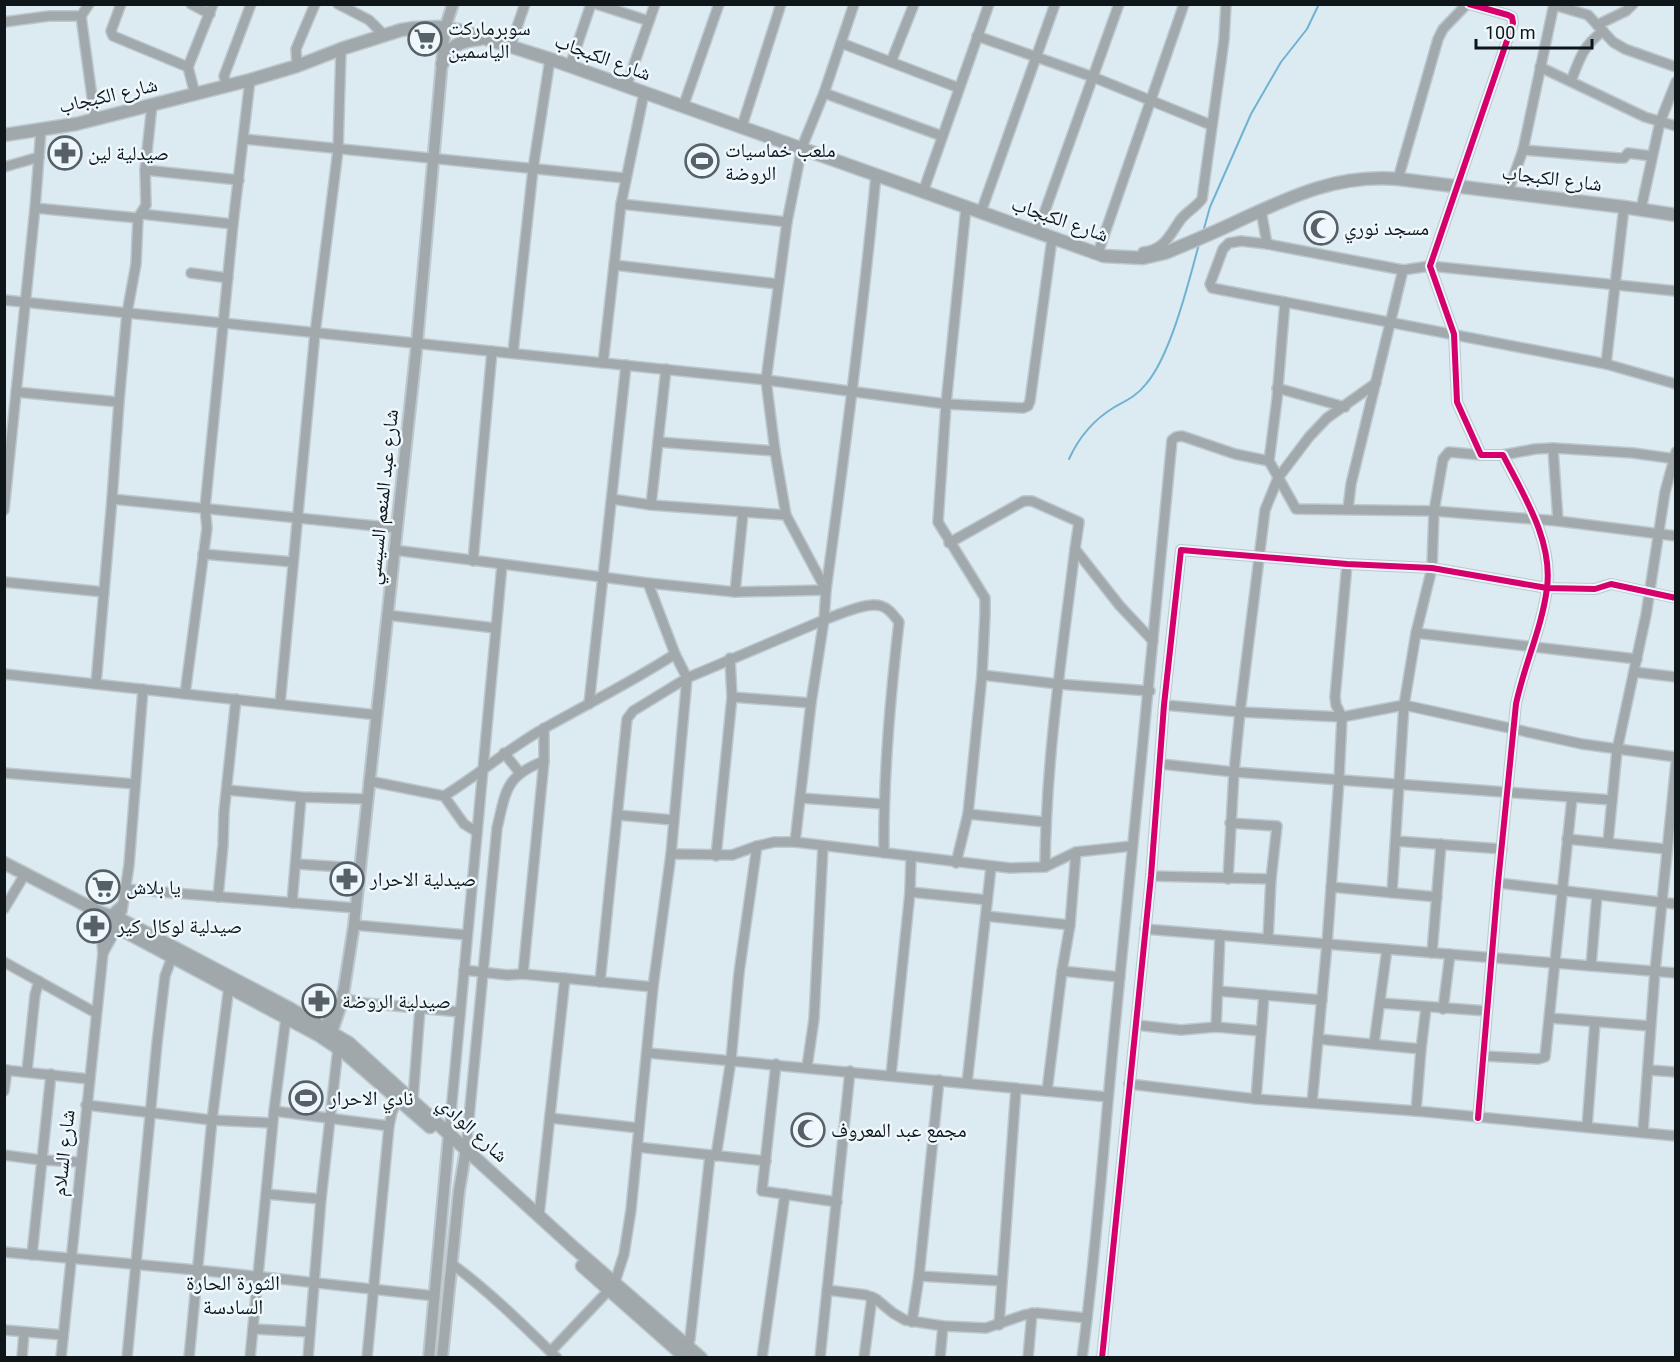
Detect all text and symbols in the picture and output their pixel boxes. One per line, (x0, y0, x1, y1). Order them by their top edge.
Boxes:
scale bar (1476, 12, 1592, 50)
place label: سوبرماركت الياسمين (448, 16, 531, 63)
supermarket icon: سوبرماركت الياسمين (407, 21, 443, 57)
text: 100 m (1485, 22, 1536, 43)
street label: شارع الكبجاب (551, 28, 654, 86)
street label: شارع الكبجاب (56, 72, 160, 119)
pharmacy icon: صيدلية لين (47, 135, 83, 171)
place label: ملعب خماسيات الروضة (725, 138, 836, 185)
place label: صيدلية لين (88, 141, 169, 165)
sports icon: ملعب خماسيات الروضة (684, 143, 720, 179)
street label: شارع الكبجاب (1500, 160, 1604, 197)
street label: شارع الكبجاب (1008, 191, 1112, 248)
mosque icon: مسجد نوري (1303, 210, 1339, 246)
place label: مسجد نوري (1344, 216, 1429, 244)
street label: شارع عبد المنعم السيسي (361, 408, 407, 587)
pharmacy icon: صيدلية الاحرار (329, 861, 365, 897)
place label: صيدلية الاحرار (369, 867, 476, 891)
supermarket icon: يا بلاش (85, 869, 121, 905)
place label: يا بلاش (126, 875, 181, 899)
pharmacy icon: صيدلية لوكال كير (76, 908, 112, 944)
place label: صيدلية لوكال كير (116, 914, 242, 938)
pharmacy icon: صيدلية الروضة (301, 983, 337, 1019)
place label: صيدلية الروضة (342, 989, 451, 1013)
sports icon: نادي الاحرار (288, 1080, 324, 1116)
place label: نادي الاحرار (328, 1086, 414, 1114)
street label: شارع الوادي (430, 1091, 513, 1170)
street label: شارع السلام (47, 1108, 81, 1198)
mosque icon: مجمع عبد المعروف (790, 1112, 826, 1148)
place label: مجمع عبد المعروف (831, 1118, 967, 1143)
district label: الثورة الحارة السادسة (186, 1271, 280, 1319)

